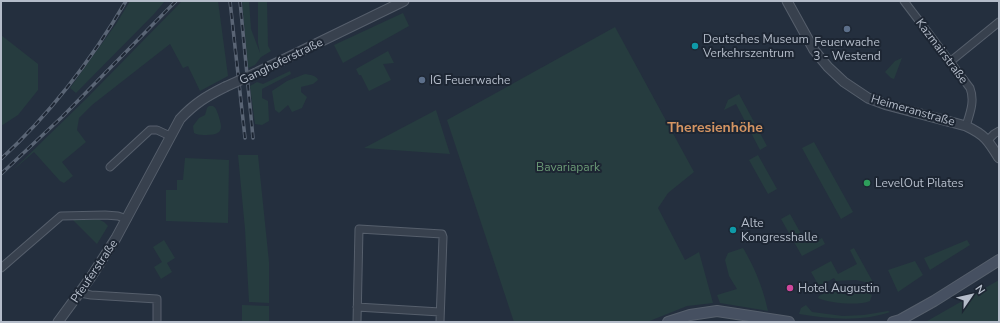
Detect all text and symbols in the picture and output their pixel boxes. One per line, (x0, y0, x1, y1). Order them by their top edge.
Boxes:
street label: Kazmairstraße (912, 15, 972, 87)
marker: Feuerwache 3 - Westend (842, 24, 852, 34)
place label: Deutsches Museum Verkehrszentrum (702, 31, 809, 61)
street label: Ganghoferstraße (237, 34, 325, 88)
place label: Feuerwache 3 - Westend (813, 34, 881, 64)
marker: Deutsches Museum Verkehrszentrum (690, 41, 700, 51)
place label: IG Feuerwache (430, 72, 510, 88)
marker: IG Feuerwache (417, 75, 427, 85)
street label: Heimeranstraße (869, 90, 957, 130)
district label: Theresienhöhe (667, 118, 763, 137)
park label: Bavariapark (536, 159, 601, 175)
place label: LevelOut Pilates (875, 175, 964, 191)
marker: LevelOut Pilates (862, 178, 872, 188)
place label: Alte Kongresshalle (741, 215, 818, 245)
marker: Alte Kongresshalle (728, 225, 738, 235)
street label: Pfeuferstraße (67, 236, 121, 306)
north arrow (952, 275, 992, 315)
place label: Hotel Augustin (798, 280, 880, 296)
text: N (971, 282, 988, 297)
marker: Hotel Augustin (785, 283, 795, 293)

